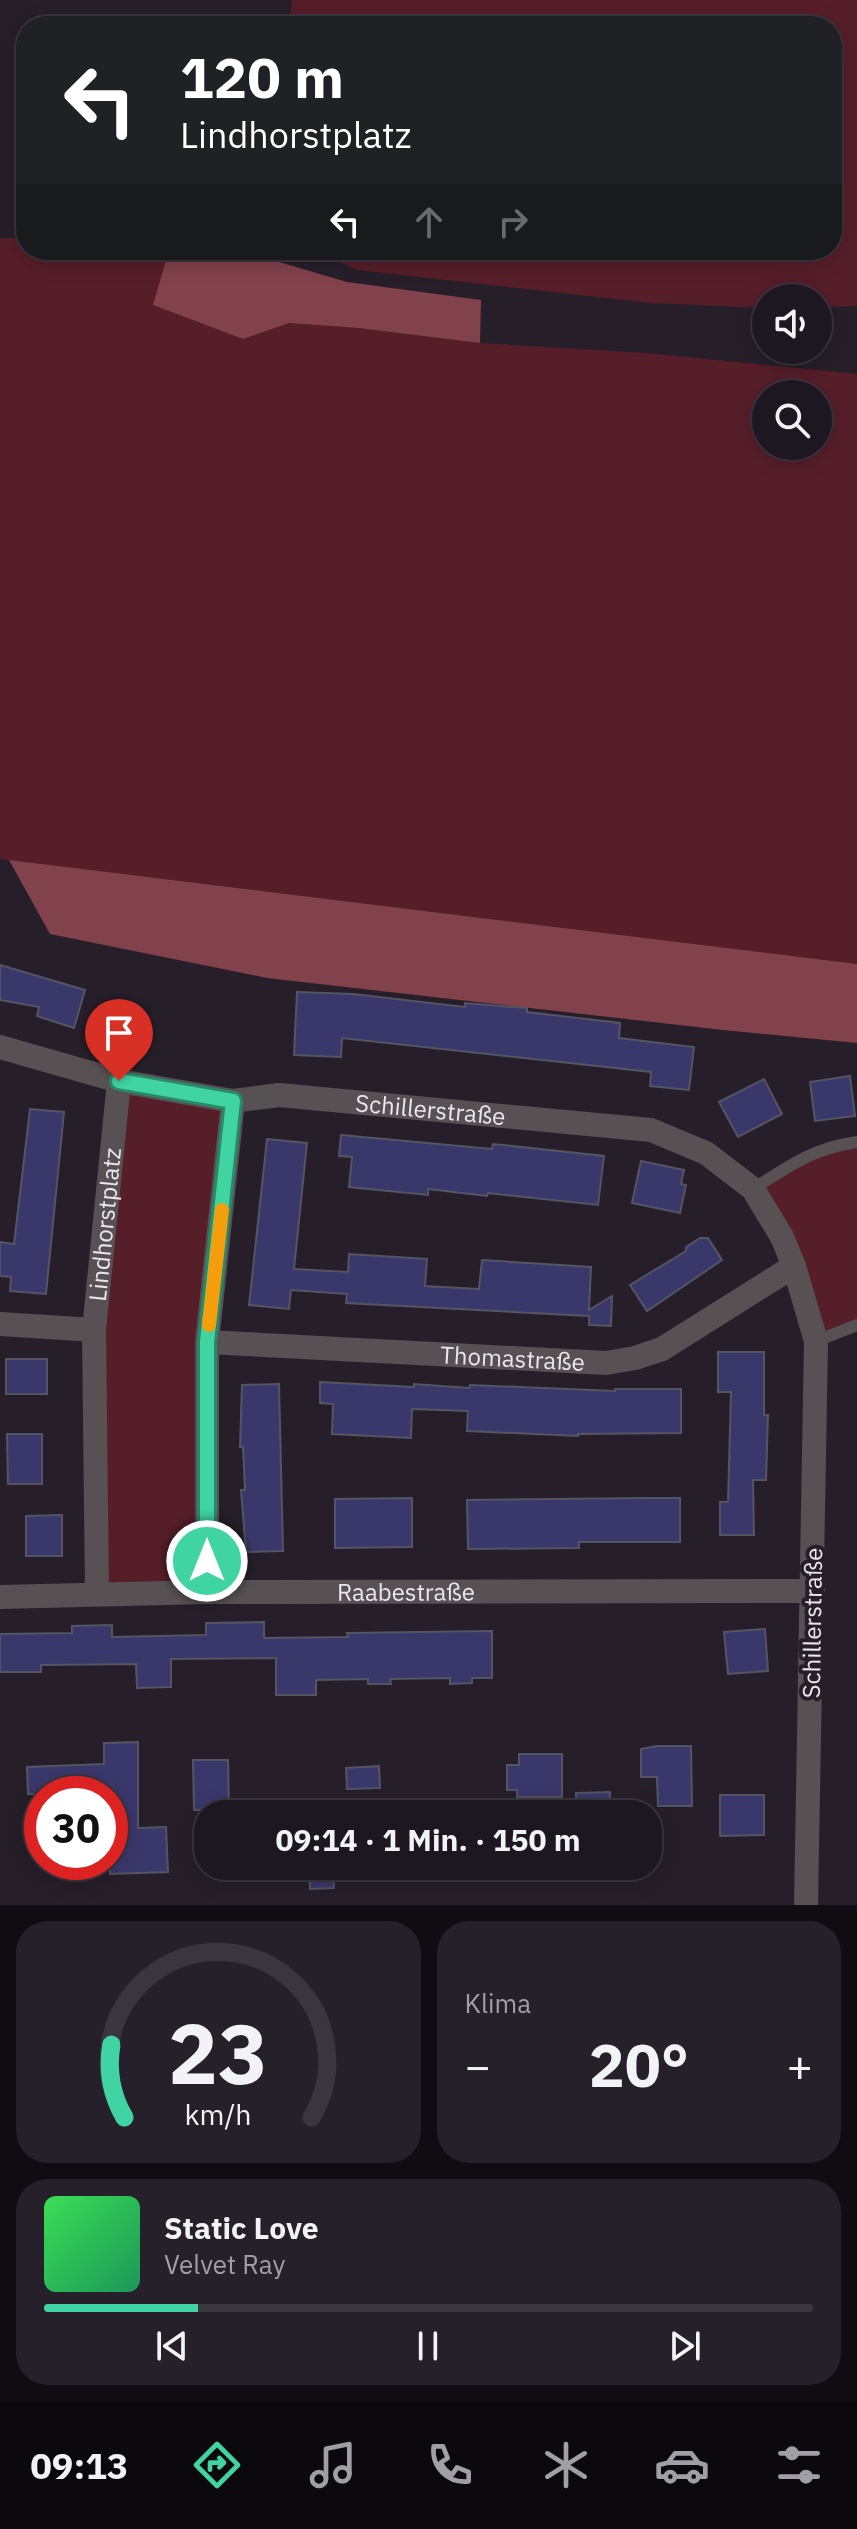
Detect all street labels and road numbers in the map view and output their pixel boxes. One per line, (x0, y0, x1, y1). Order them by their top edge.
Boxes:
street label: Schillerstraße (354, 1086, 507, 1132)
street label: Lindhorstplatz (81, 1146, 128, 1303)
street label: Thomastraße (439, 1338, 586, 1378)
street label: Schillerstraße (795, 1547, 829, 1699)
street label: Raabestraße (337, 1576, 475, 1608)

